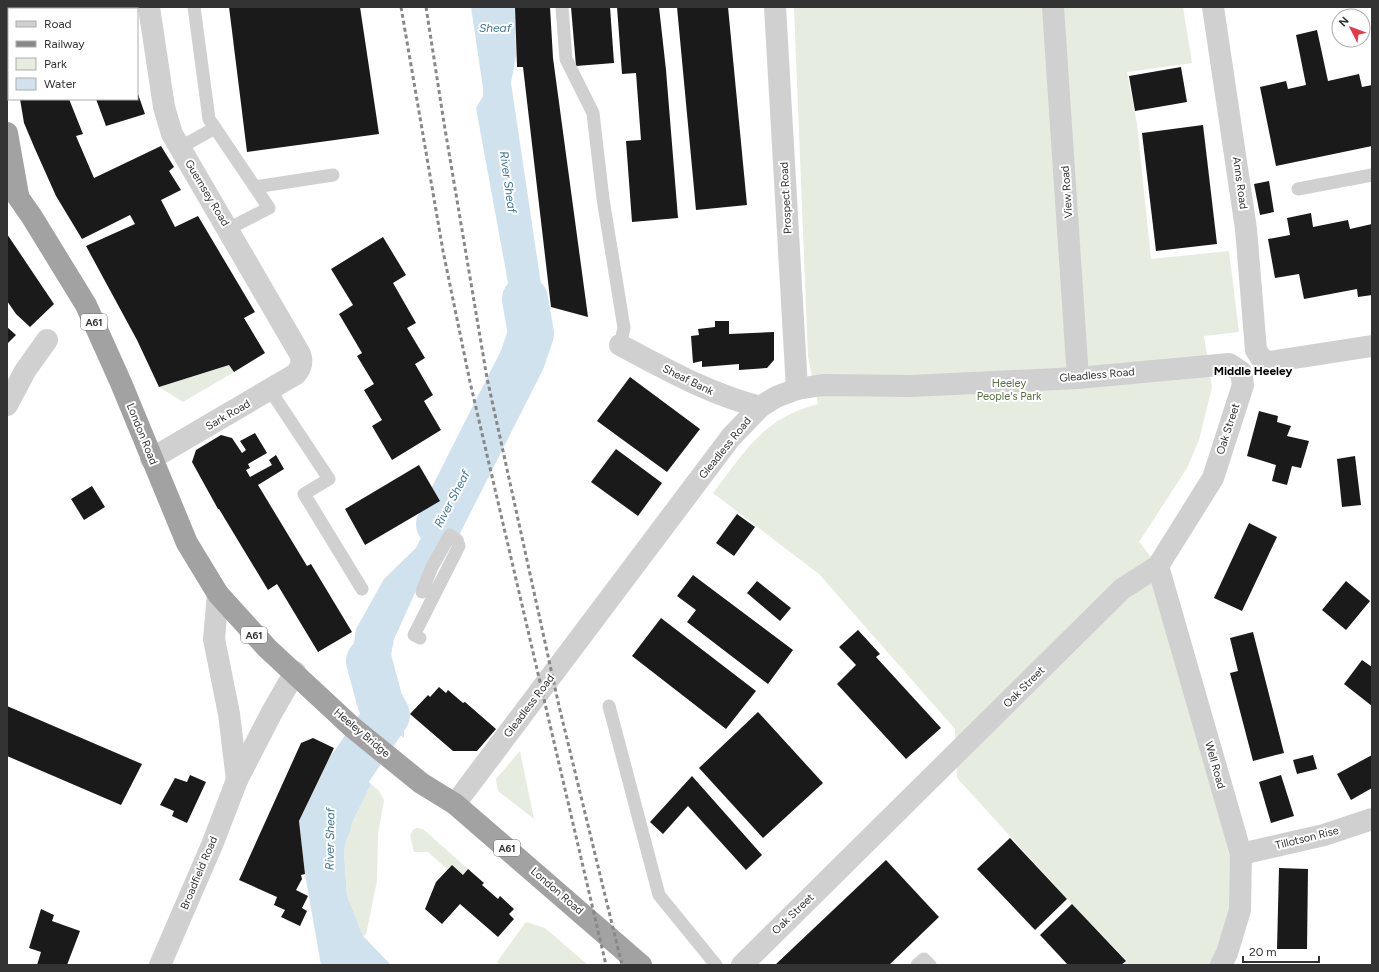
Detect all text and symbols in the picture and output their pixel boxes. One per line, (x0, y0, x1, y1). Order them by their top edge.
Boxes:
legend (8, 8, 138, 100)
north arrow (1331, 8, 1371, 48)
text: N (1336, 14, 1352, 29)
text: Road (44, 17, 72, 31)
water label: Sheaf (479, 21, 513, 35)
text: Railway (44, 37, 85, 51)
text: Park (44, 57, 67, 71)
text: Water (44, 77, 76, 91)
water label: River Sheaf (497, 150, 519, 215)
street label: Anns Road (1230, 156, 1250, 210)
street label: Guernsey Road (182, 157, 232, 229)
street label: Prospect Road (778, 162, 794, 234)
street label: View Road (1059, 165, 1075, 219)
road number: A61 (81, 314, 107, 330)
street label: Sheaf Bank (660, 362, 716, 398)
district label: Middle Heeley (1214, 364, 1292, 378)
street label: Gleadless Road (1059, 365, 1135, 385)
park label: Heeley People's Park (977, 377, 1042, 403)
street label: Sark Road (203, 397, 253, 433)
street label: London Road (124, 401, 160, 467)
street label: Oak Street (1214, 402, 1242, 456)
street label: Gleadless Road (696, 415, 754, 481)
water label: River Sheaf (431, 467, 474, 530)
road number: A61 (241, 627, 267, 643)
street label: Oak Street (1001, 664, 1047, 710)
street label: Gleadless Road (501, 672, 557, 740)
street label: Heeley Bridge (331, 706, 393, 760)
street label: Well Road (1202, 740, 1228, 790)
water label: River Sheaf (322, 806, 338, 870)
street label: Tillotson Rise (1274, 824, 1340, 852)
street label: Broadfield Road (178, 834, 220, 912)
road number: A61 (494, 840, 520, 856)
street label: London Road (528, 865, 586, 917)
street label: Oak Street (769, 891, 817, 937)
scale bar (1243, 938, 1319, 964)
text: 20 m (1249, 945, 1277, 959)

